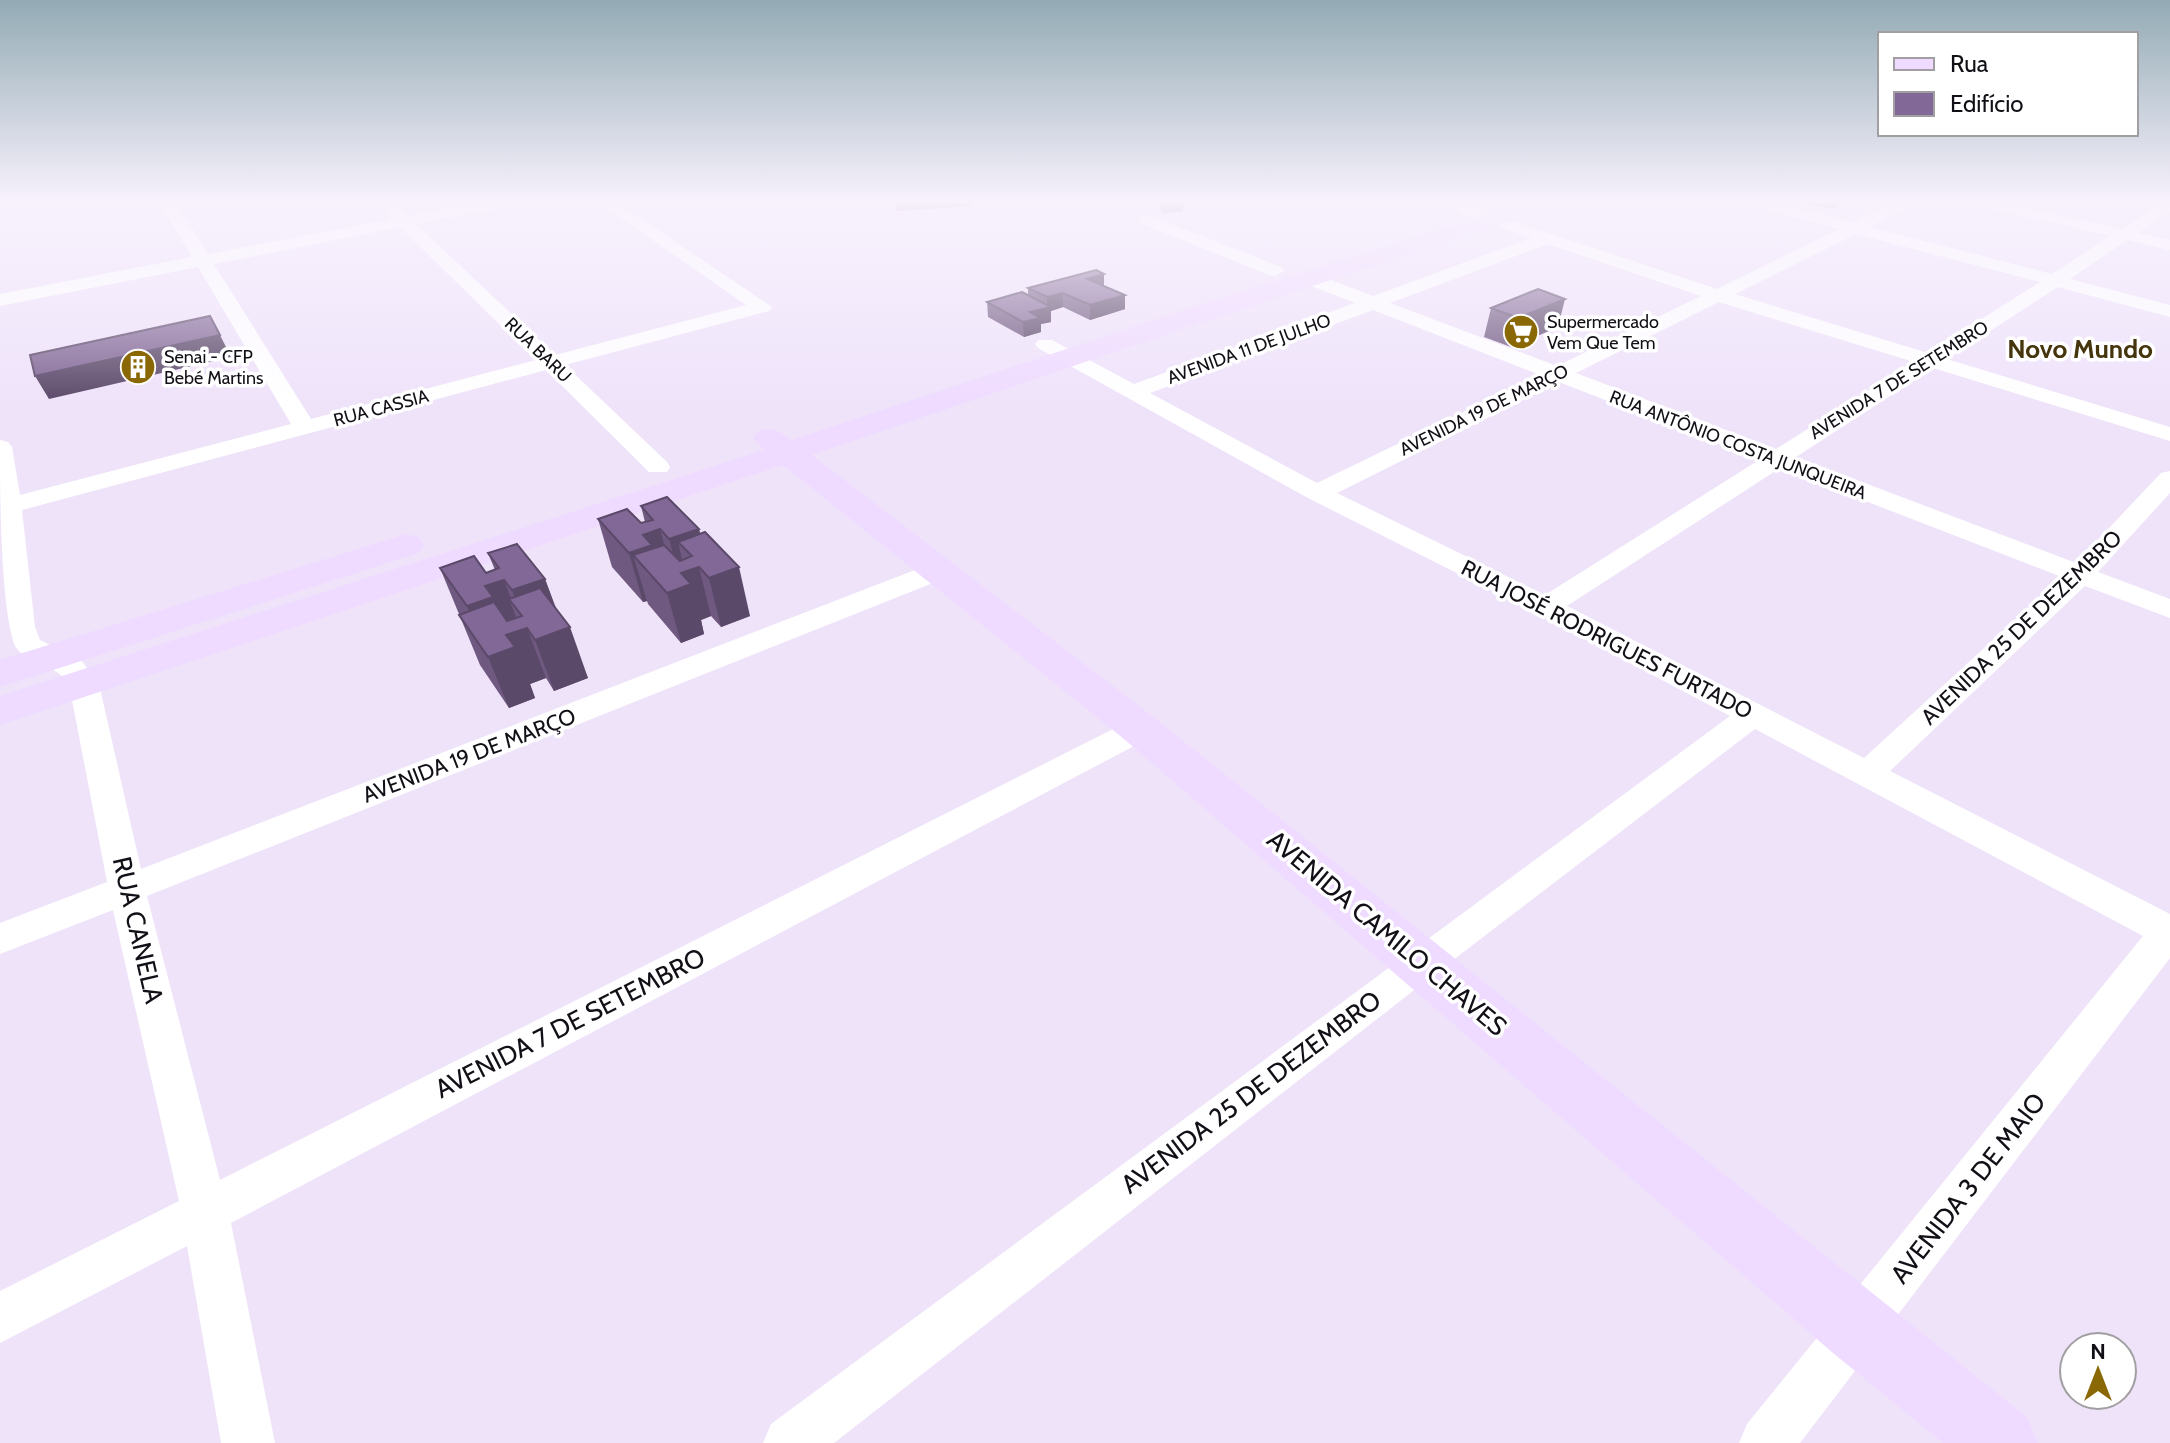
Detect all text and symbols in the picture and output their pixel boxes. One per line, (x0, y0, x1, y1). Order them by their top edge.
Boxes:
legend (1878, 32, 2138, 136)
text: Rua (1950, 49, 1989, 78)
text: Edifício (1950, 89, 2024, 118)
street label: AVENIDA 11 DE JULHO (1164, 309, 1334, 389)
place label: Supermercado Vem Que Tem (1547, 311, 1659, 354)
street label: RUA BARU (500, 313, 576, 387)
supermarket icon: Supermercado Vem Que Tem (1502, 313, 1540, 351)
street label: AVENIDA 7 DE SETEMBRO (1806, 316, 1993, 444)
district label: Novo Mundo (2007, 333, 2153, 365)
place label: Senai - CFP Bebé Martins (164, 346, 263, 389)
building icon: Senai - CFP Bebé Martins (119, 348, 157, 386)
street label: AVENIDA 19 DE MARÇO (1396, 360, 1572, 460)
street label: RUA CASSIA (331, 385, 431, 431)
street label: RUA ANTÔNIO COSTA JUNQUEIRA (1606, 386, 1870, 504)
street label: AVENIDA 25 DE DEZEMBRO (1915, 524, 2127, 730)
street label: RUA JOSÉ RODRIGUES FURTADO (1457, 554, 1757, 725)
street label: AVENIDA 19 DE MARÇO (359, 702, 580, 809)
street label: AVENIDA CAMILO CHAVES (1261, 823, 1513, 1043)
street label: RUA CANELA (106, 853, 170, 1007)
street label: AVENIDA 7 DE SETEMBRO (430, 941, 710, 1105)
street label: AVENIDA 25 DE DEZEMBRO (1115, 984, 1387, 1200)
street label: AVENIDA 3 DE MAIO (1884, 1086, 2052, 1290)
north arrow (2058, 1331, 2138, 1411)
text: N (2090, 1338, 2106, 1365)

